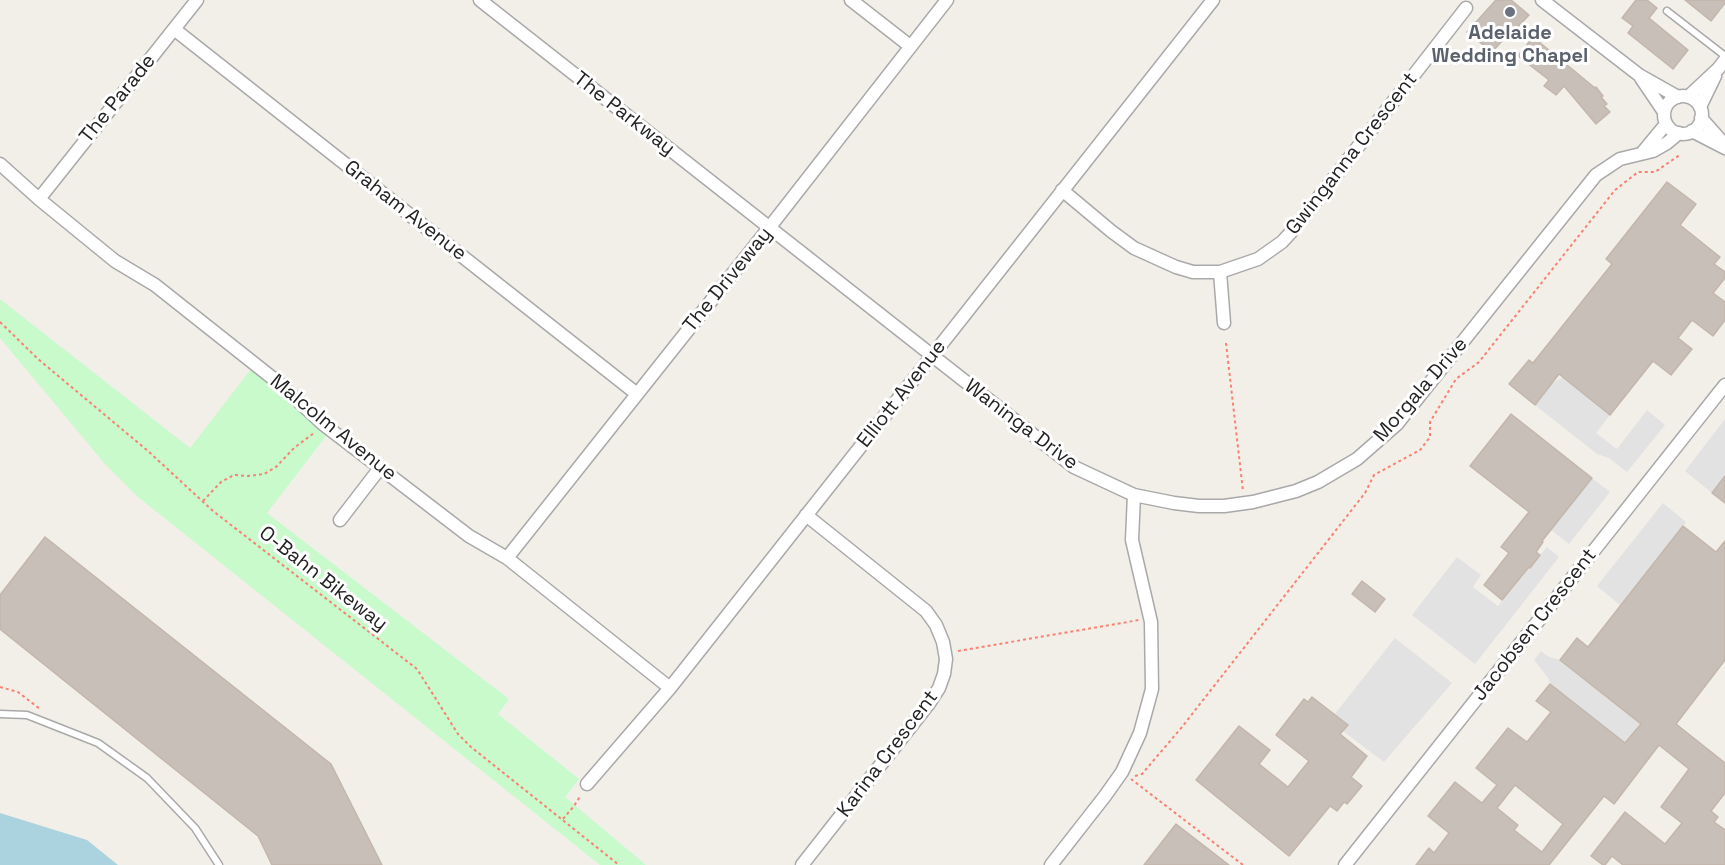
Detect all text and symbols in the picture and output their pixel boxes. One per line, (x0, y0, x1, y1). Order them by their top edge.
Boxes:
marker: Adelaide Wedding Chapel (1503, 5, 1517, 19)
place label: Adelaide Wedding Chapel (1432, 22, 1588, 69)
street label: The Parade (75, 50, 161, 148)
street label: The Parkway (569, 67, 679, 161)
street label: Gwinganna Crescent (1281, 68, 1423, 240)
street label: Graham Avenue (339, 156, 471, 266)
street label: The Driveway (678, 223, 778, 337)
street label: Morgala Drive (1369, 333, 1473, 447)
street label: Elliott Avenue (853, 335, 951, 453)
street label: Malcolm Avenue (265, 370, 401, 486)
street label: Waninga Drive (960, 375, 1082, 475)
street label: O-Bahn Bikeway (254, 521, 392, 637)
street label: Jacobsen Crescent (1468, 544, 1602, 706)
street label: Karina Crescent (833, 686, 943, 822)

